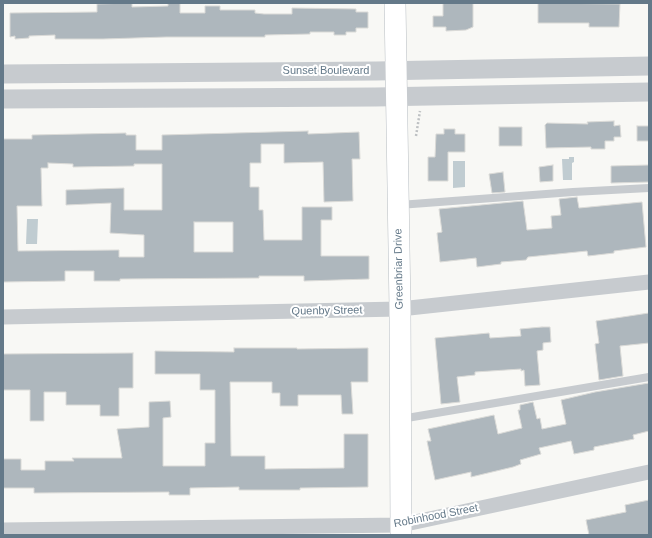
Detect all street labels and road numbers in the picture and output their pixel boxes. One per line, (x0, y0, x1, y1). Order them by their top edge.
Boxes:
street label: Sunset Boulevard (283, 64, 369, 78)
street label: Greenbriar Drive (392, 228, 406, 310)
street label: Quenby Street (291, 304, 363, 318)
street label: Robinhood Street (393, 501, 479, 531)

